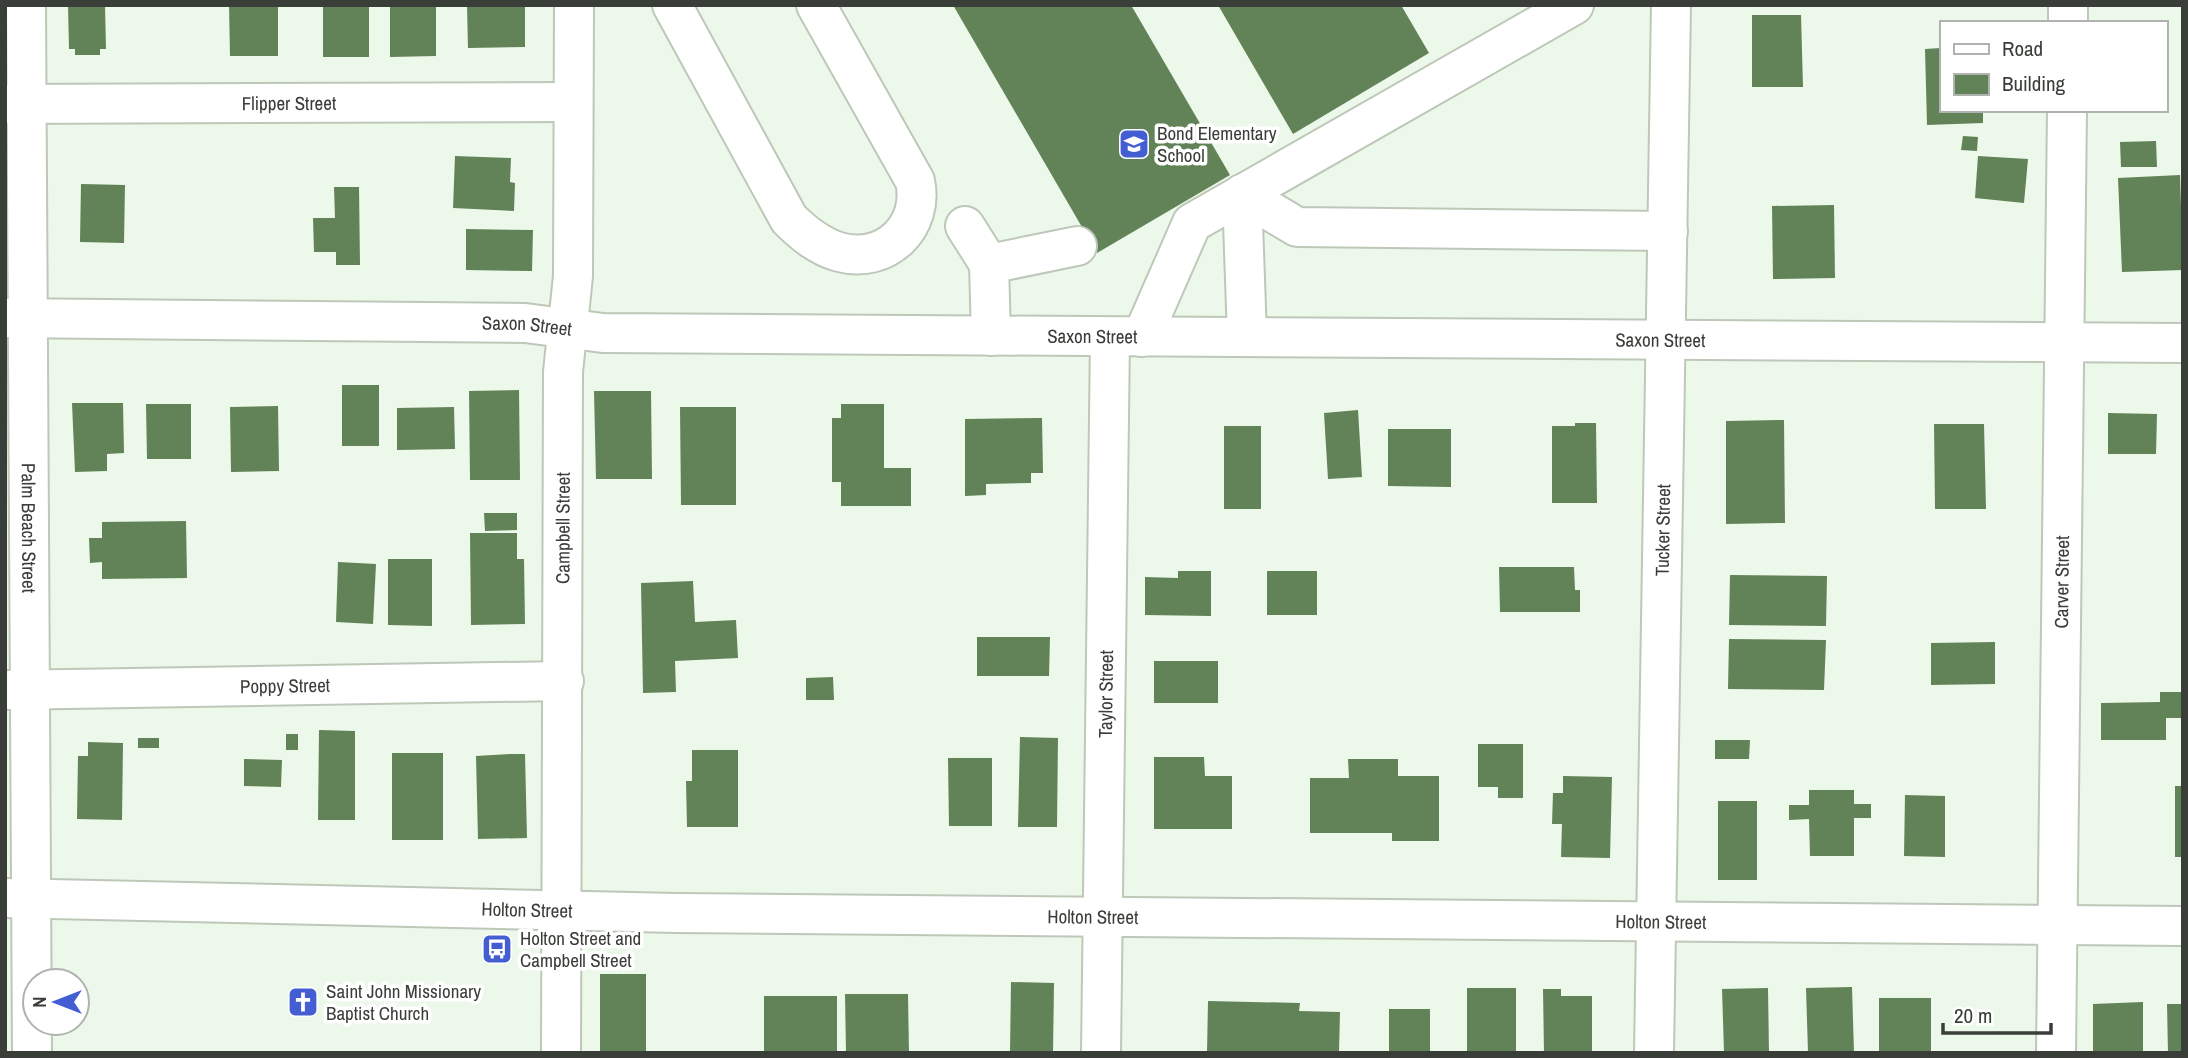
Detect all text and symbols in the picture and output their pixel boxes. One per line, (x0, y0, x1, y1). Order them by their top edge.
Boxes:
legend (1940, 21, 2167, 112)
text: Road (2002, 34, 2043, 63)
text: Building (2002, 69, 2066, 98)
street label: Flipper Street (242, 90, 337, 116)
place label: Bond Elementary School (1157, 120, 1277, 168)
school or university icon: Bond Elementary School (1117, 127, 1151, 161)
street label: Saxon Street (482, 310, 574, 342)
street label: Saxon Street (1047, 323, 1138, 349)
street label: Saxon Street (1615, 326, 1706, 353)
street label: Palm Beach Street (16, 463, 42, 594)
street label: Campbell Street (549, 471, 576, 584)
street label: Tucker Street (1649, 483, 1676, 576)
street label: Carver Street (2048, 535, 2075, 629)
street label: Taylor Street (1092, 649, 1119, 738)
street label: Poppy Street (240, 672, 331, 699)
street label: Holton Street (481, 896, 573, 924)
street label: Holton Street (1047, 903, 1139, 930)
street label: Holton Street (1615, 908, 1707, 935)
place label: Holton Street and Campbell Street (520, 925, 641, 973)
bus stop icon: Holton Street and Campbell Street (480, 932, 514, 966)
north arrow (21, 967, 91, 1037)
place label: Saint John Missionary Baptist Church (326, 978, 481, 1026)
church icon: Saint John Missionary Baptist Church (286, 985, 320, 1019)
scale bar (1943, 992, 2052, 1036)
text: N (26, 996, 52, 1008)
text: 20 m (1954, 1001, 1992, 1030)

